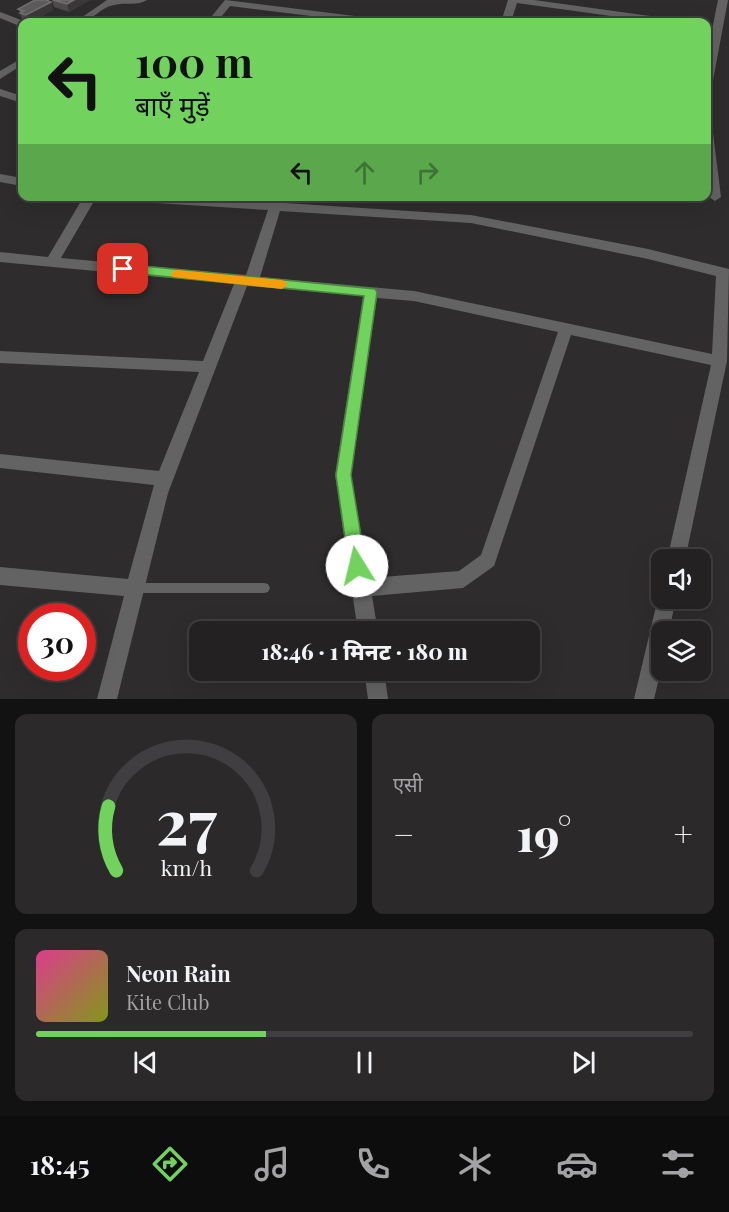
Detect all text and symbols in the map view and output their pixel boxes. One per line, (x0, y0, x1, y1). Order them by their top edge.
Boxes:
text: 100 m (135, 33, 253, 89)
icon: left (36, 42, 114, 120)
text: बाएँ मुड़ें (135, 87, 210, 123)
icon: left (285, 156, 318, 189)
icon: ahead (348, 156, 381, 189)
icon: right (411, 156, 444, 189)
pin (97, 243, 148, 294)
icon: arrive (106, 252, 139, 285)
position arrow (325, 534, 389, 598)
map controls (651, 549, 711, 681)
button: sound (651, 549, 711, 609)
speed limit sign: 30 (18, 603, 96, 681)
button: layers (651, 621, 711, 681)
text: 18:46 · 1 मिनट · 180 m (261, 636, 468, 666)
text: एसी (393, 770, 423, 797)
text: 27 (155, 777, 217, 861)
text: 19° (517, 803, 571, 863)
text: − (393, 811, 414, 855)
text: + (674, 811, 693, 855)
text: km/h (160, 853, 212, 881)
text: Neon Rain (126, 958, 231, 988)
text: Kite Club (126, 988, 210, 1015)
icon: previous (129, 1046, 162, 1079)
icon: pause (348, 1046, 381, 1079)
icon: next (567, 1046, 600, 1079)
icon: directions (149, 1143, 191, 1185)
icon: music (251, 1143, 293, 1185)
icon: phone (352, 1143, 394, 1185)
icon: climate (454, 1143, 496, 1185)
icon: car (556, 1143, 598, 1185)
icon: filters (657, 1143, 699, 1185)
text: 18:45 (30, 1146, 90, 1182)

